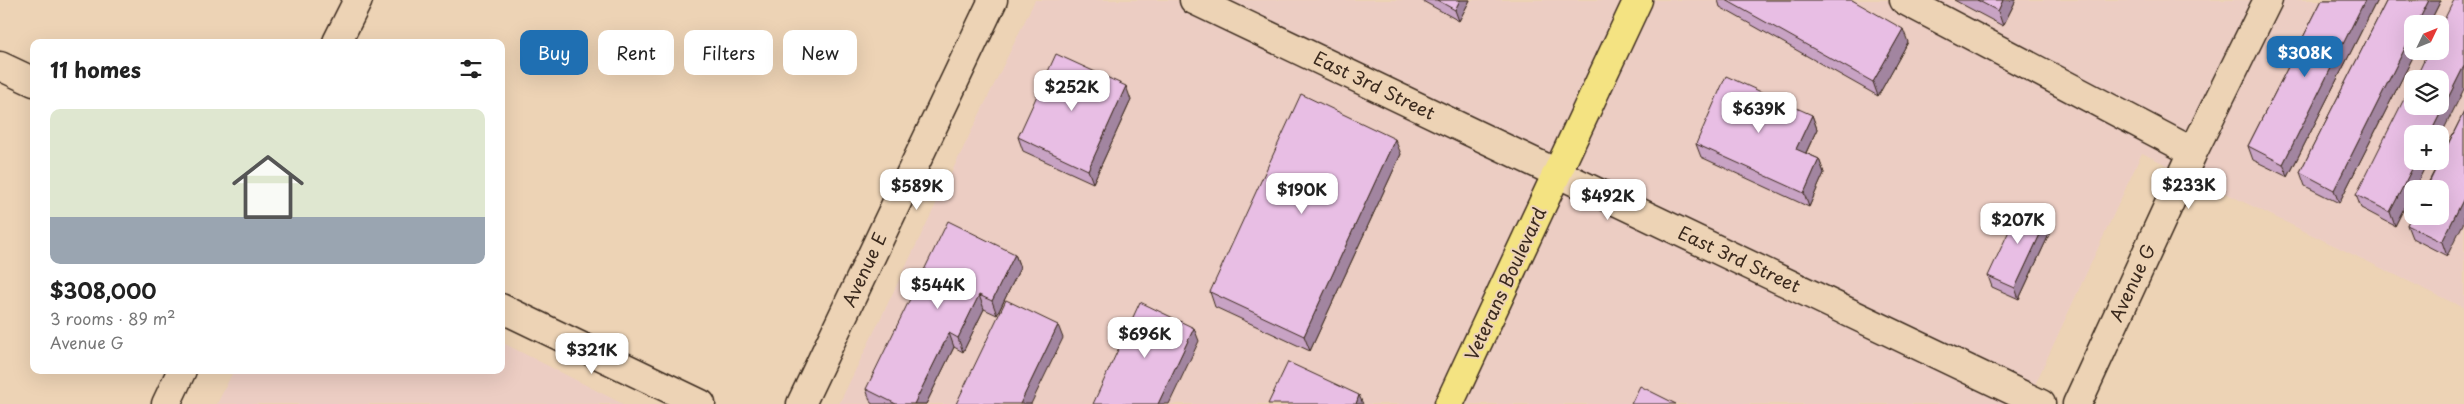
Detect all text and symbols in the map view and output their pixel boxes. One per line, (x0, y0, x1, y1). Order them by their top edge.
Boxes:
north arrow (2404, 15, 2449, 60)
map controls (2404, 15, 2449, 225)
chip: Buy (520, 30, 588, 75)
chip: Rent (598, 30, 674, 75)
chip: Filters (684, 30, 773, 75)
chip: New (783, 30, 857, 75)
pin: $308K (2270, 36, 2340, 78)
text: $308K (2278, 40, 2332, 64)
street label: East 3rd Street (1309, 44, 1440, 126)
text: 11 homes (50, 53, 141, 85)
icon: filters (457, 55, 485, 83)
pin: $252K (1037, 70, 1107, 112)
button: layers (2404, 70, 2449, 115)
text: $252K (1045, 74, 1099, 98)
pin: $639K (1724, 92, 1794, 134)
text: $639K (1733, 96, 1785, 120)
button: + (2404, 125, 2449, 170)
icon: home (223, 142, 313, 232)
pin: $589K (882, 168, 952, 211)
pin: $233K (2154, 168, 2224, 210)
pin: $190K (1267, 172, 1337, 215)
text: $233K (2162, 172, 2216, 196)
text: $589K (891, 173, 943, 197)
text: $190K (1277, 177, 1327, 201)
pin: $492K (1573, 178, 1643, 221)
button: − (2404, 180, 2449, 225)
text: $492K (1581, 183, 1635, 207)
street label: Veterans Boulevard (1457, 202, 1552, 364)
pin: $207K (1983, 202, 2053, 245)
text: $207K (1991, 207, 2045, 231)
street label: East 3rd Street (1674, 218, 1805, 299)
street label: Avenue E (835, 228, 893, 311)
street label: Avenue G (2102, 239, 2161, 326)
pin: $544K (903, 268, 973, 310)
text: $544K (911, 272, 965, 296)
text: $308,000 (50, 274, 156, 306)
text: 3 rooms · 89 m² (50, 306, 175, 330)
pin: $696K (1110, 316, 1180, 359)
text: $696K (1119, 321, 1171, 345)
text: Avenue G (50, 330, 124, 354)
pin: $321K (557, 332, 627, 375)
text: $321K (566, 337, 618, 361)

